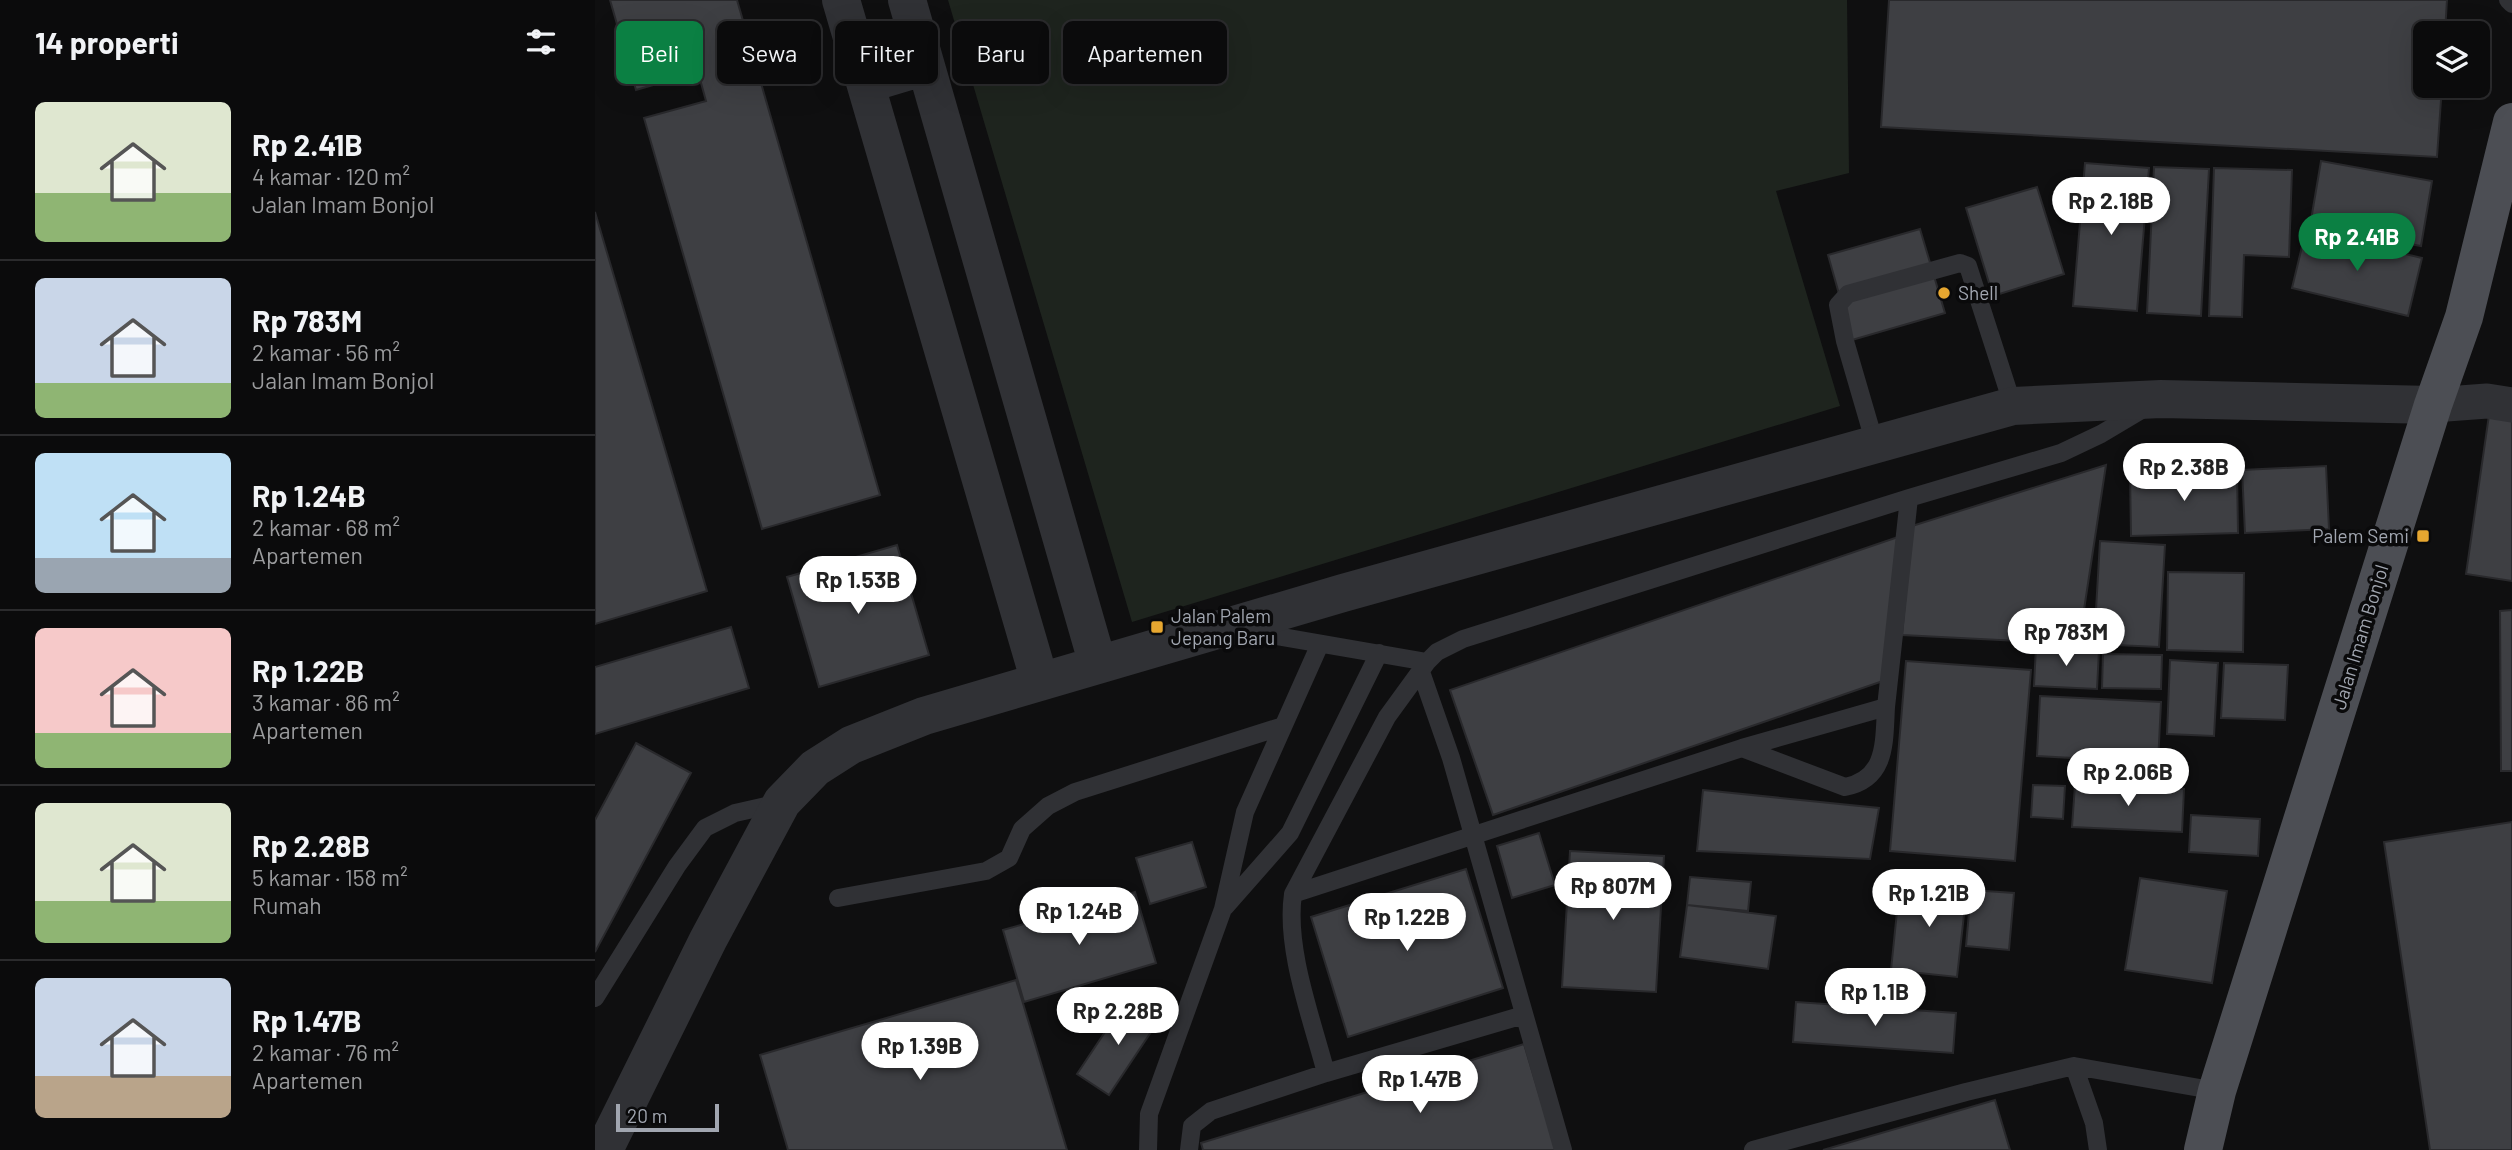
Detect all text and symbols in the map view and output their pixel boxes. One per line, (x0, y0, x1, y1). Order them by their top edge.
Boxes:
chip: Beli (616, 21, 703, 84)
chip: Sewa (717, 21, 821, 84)
chip: Filter (835, 21, 938, 84)
chip: Baru (952, 21, 1049, 84)
chip: Apartemen (1063, 21, 1227, 84)
map controls (2413, 21, 2490, 98)
button: layers (2413, 21, 2490, 98)
icon: filters (522, 23, 560, 61)
text: 14 properti (35, 24, 179, 60)
text: Rp 2.41B (252, 126, 363, 162)
icon: home (91, 130, 175, 214)
text: 4 kamar · 120 m² (252, 162, 410, 190)
pin: Rp 2.18B (2039, 177, 2183, 237)
text: Rp 2.18B (2068, 186, 2154, 214)
text: Jalan Imam Bonjol (252, 190, 434, 218)
pin: Rp 2.41B (2285, 214, 2429, 273)
text: Rp 2.41B (2315, 222, 2400, 250)
place label: Shell (1958, 281, 1998, 304)
marker: Shell (1936, 285, 1952, 301)
text: Rp 783M (252, 302, 362, 338)
icon: home (91, 306, 175, 390)
text: 2 kamar · 56 m² (252, 338, 400, 366)
text: Jalan Imam Bonjol (252, 366, 434, 394)
pin: Rp 2.38B (2112, 444, 2256, 503)
text: Rp 2.38B (2139, 452, 2229, 480)
text: Rp 1.24B (252, 477, 366, 513)
icon: home (91, 481, 175, 565)
text: 2 kamar · 68 m² (252, 513, 400, 541)
place label: Palem Semi (2312, 524, 2409, 547)
marker: Palem Semi (2415, 528, 2431, 544)
text: Apartemen (252, 541, 363, 569)
pin: Rp 1.53B (786, 556, 930, 616)
street label: Jalan Imam Bonjol (2327, 562, 2393, 712)
text: Rp 1.53B (815, 565, 901, 593)
place label: Jalan Palem Jepang Baru (1171, 604, 1275, 649)
pin: Rp 783M (2001, 608, 2131, 668)
text: Rp 783M (2024, 617, 2108, 645)
marker: Jalan Palem Jepang Baru (1149, 619, 1165, 635)
text: Rp 1.22B (252, 652, 364, 688)
icon: home (91, 656, 175, 740)
text: 3 kamar · 86 m² (252, 688, 400, 716)
text: Apartemen (252, 716, 363, 744)
pin: Rp 2.06B (2056, 748, 2200, 808)
text: Rp 2.06B (2083, 757, 2173, 785)
text: Rp 2.28B (252, 827, 370, 863)
icon: home (91, 831, 175, 915)
pin: Rp 807M (1548, 862, 1678, 922)
text: 5 kamar · 158 m² (252, 863, 408, 891)
pin: Rp 1.21B (1857, 870, 2001, 929)
text: Rp 807M (1570, 871, 1656, 899)
text: Rp 1.21B (1888, 878, 1970, 906)
pin: Rp 1.24B (1007, 888, 1151, 947)
text: Rumah (252, 891, 322, 919)
pin: Rp 1.22B (1335, 894, 1479, 953)
text: Rp 1.24B (1035, 896, 1123, 924)
text: Rp 1.22B (1364, 902, 1450, 930)
pin: Rp 1.1B (1810, 968, 1940, 1028)
text: Rp 1.1B (1841, 977, 1909, 1005)
pin: Rp 2.28B (1046, 988, 1190, 1047)
text: Rp 2.28B (1073, 996, 1163, 1024)
text: Rp 1.47B (252, 1002, 362, 1038)
icon: home (91, 1006, 175, 1090)
pin: Rp 1.39B (848, 1023, 992, 1082)
text: Rp 1.39B (877, 1031, 963, 1059)
text: 2 kamar · 76 m² (252, 1038, 399, 1066)
pin: Rp 1.47B (1348, 1056, 1492, 1115)
text: Rp 1.47B (1378, 1064, 1462, 1092)
text: Apartemen (252, 1066, 363, 1094)
scale bar (616, 1101, 719, 1133)
text: 20 m (627, 1104, 667, 1127)

